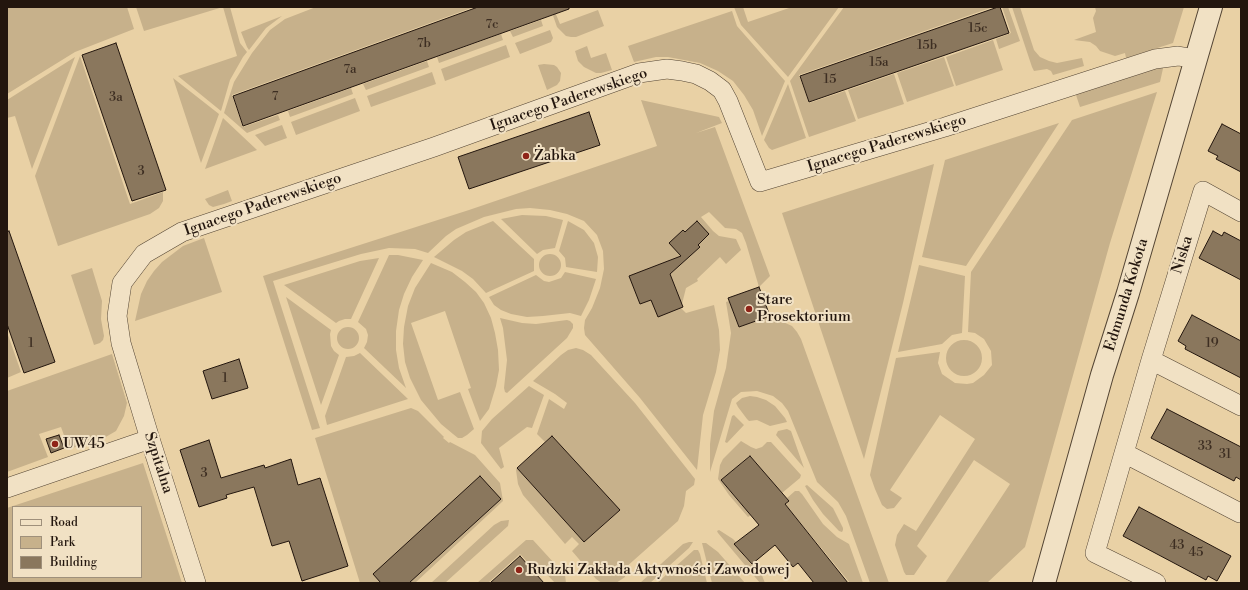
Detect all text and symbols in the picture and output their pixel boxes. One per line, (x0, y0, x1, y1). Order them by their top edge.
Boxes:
house number: 7c (485, 17, 499, 33)
house number: 15c (968, 21, 988, 37)
house number: 7b (417, 36, 431, 52)
house number: 15b (917, 38, 937, 54)
house number: 15a (869, 55, 889, 71)
house number: 7a (343, 62, 357, 78)
street label: Ignacego Paderewskiego (488, 65, 650, 135)
house number: 15 (824, 72, 836, 88)
house number: 7 (272, 89, 278, 105)
house number: 3a (109, 90, 123, 106)
street label: Ignacego Paderewskiego (805, 111, 969, 177)
place label: Żabka (534, 147, 576, 165)
marker: Żabka (521, 151, 531, 161)
house number: 3 (137, 164, 145, 180)
street label: Ignacego Paderewskiego (182, 170, 344, 240)
street label: Niska (1169, 234, 1197, 276)
street label: Edmunda Kokota (1101, 236, 1153, 354)
place label: Stare Prosektorium (757, 291, 851, 326)
marker: Stare Prosektorium (744, 304, 754, 314)
house number: 1 (28, 336, 34, 352)
house number: 19 (1205, 336, 1219, 352)
house number: 1 (222, 371, 228, 387)
street label: Szpitalna (140, 430, 176, 496)
place label: UW45 (63, 435, 105, 453)
marker: UW45 (50, 439, 60, 449)
house number: 33 (1198, 439, 1212, 455)
house number: 31 (1219, 447, 1231, 463)
house number: 3 (200, 466, 208, 482)
legend (12, 506, 142, 578)
text: Road (50, 515, 78, 530)
text: Park (50, 535, 75, 550)
house number: 43 (1170, 538, 1184, 554)
house number: 45 (1189, 545, 1203, 561)
text: Building (50, 555, 97, 570)
place label: Rudzki Zakłada Aktywności Zawodowej (527, 561, 790, 579)
marker: Rudzki Zakłada Aktywności Zawodowej (514, 565, 524, 575)

